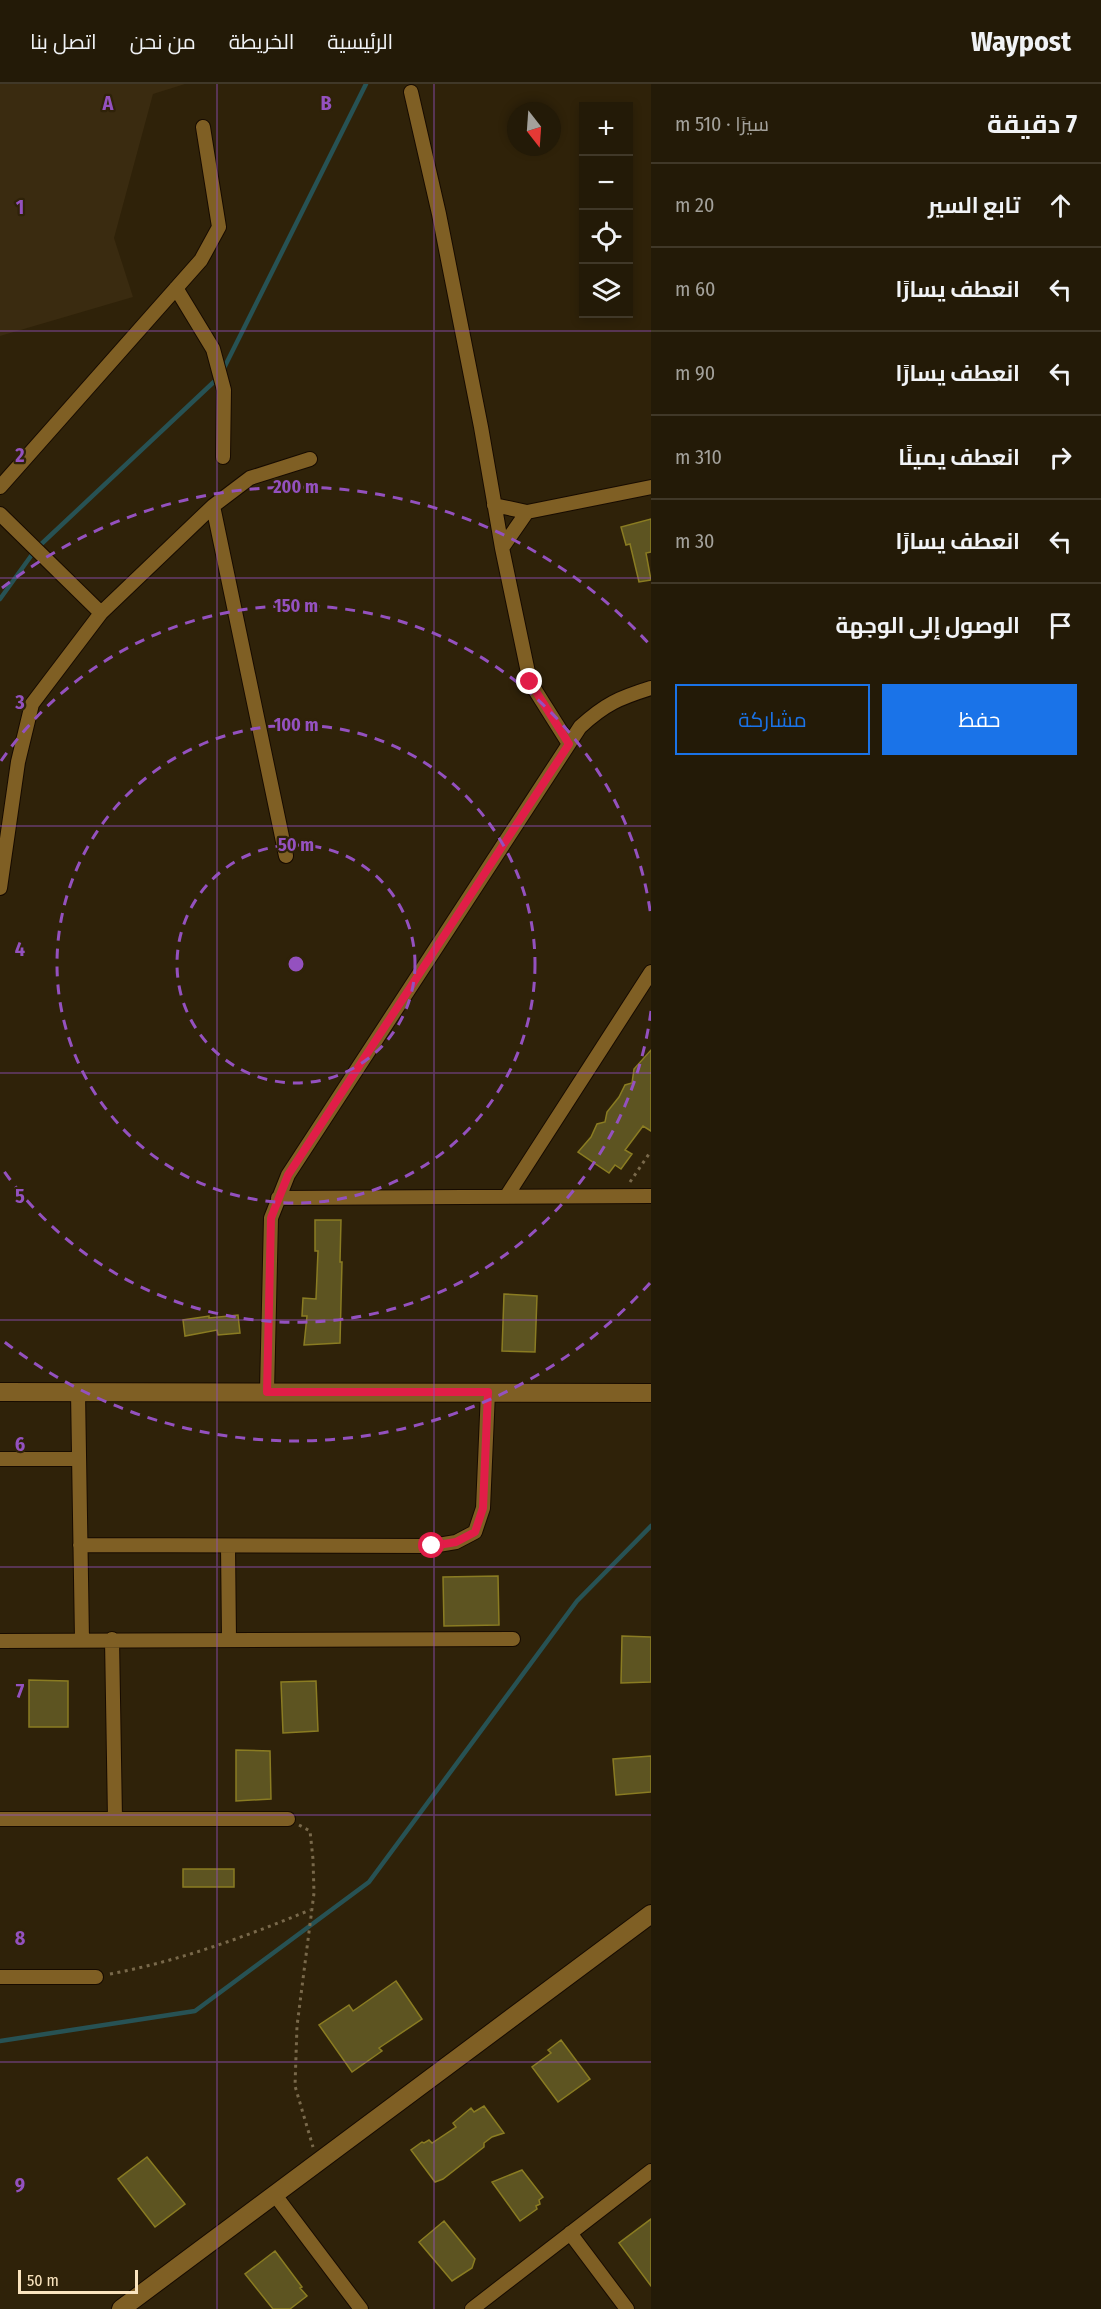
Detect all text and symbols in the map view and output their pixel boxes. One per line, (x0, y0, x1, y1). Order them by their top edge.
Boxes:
text: Waypost (971, 25, 1071, 58)
text: اتصل بنا (30, 29, 97, 55)
text: من نحن (130, 29, 196, 55)
text: الخريطة (229, 29, 294, 55)
text: الرئيسية (327, 29, 393, 55)
text: A (102, 91, 115, 115)
text: B (320, 91, 332, 115)
north arrow (507, 102, 561, 156)
map controls (579, 102, 633, 318)
button: + (579, 102, 633, 156)
text: 7 دقيقة (987, 109, 1077, 140)
text: سيرًا · 510 m (675, 112, 769, 136)
button: − (579, 156, 633, 210)
icon: ahead (1044, 189, 1077, 222)
text: تابع السير (928, 192, 1020, 219)
text: 20 m (675, 193, 714, 217)
text: 1 (16, 195, 24, 219)
button: locate (579, 210, 633, 264)
button: layers (579, 264, 633, 318)
icon: left (1044, 273, 1077, 306)
text: انعطف يسارًا (895, 276, 1020, 303)
text: 60 m (675, 277, 715, 301)
icon: left (1044, 357, 1077, 390)
text: انعطف يسارًا (895, 360, 1020, 387)
text: 90 m (675, 361, 715, 385)
icon: right (1044, 441, 1077, 474)
text: 2 (14, 443, 25, 467)
text: انعطف يمينًا (898, 444, 1020, 471)
text: 310 m (675, 445, 722, 469)
text: 200 m (272, 476, 319, 498)
icon: left (1044, 525, 1077, 558)
text: انعطف يسارًا (895, 528, 1020, 555)
text: 30 m (675, 529, 715, 553)
text: 150 m (274, 595, 318, 617)
icon: arrive (1044, 609, 1077, 642)
text: الوصول إلى الوجهة (836, 612, 1020, 639)
route end (516, 668, 542, 694)
button: مشاركة (675, 684, 870, 755)
button: حفظ (882, 684, 1077, 755)
text: 3 (14, 690, 25, 714)
text: 100 m (274, 714, 318, 736)
text: 50 m (278, 834, 314, 856)
text: 4 (15, 937, 25, 961)
centre of rings (286, 954, 306, 974)
text: 5 (15, 1184, 25, 1208)
text: 6 (15, 1432, 25, 1456)
route start (418, 1532, 444, 1558)
text: 7 (16, 1679, 25, 1703)
text: 8 (15, 1926, 26, 1950)
text: 9 (15, 2173, 25, 2197)
scale bar (18, 2267, 138, 2294)
text: 50 m (27, 2271, 59, 2290)

